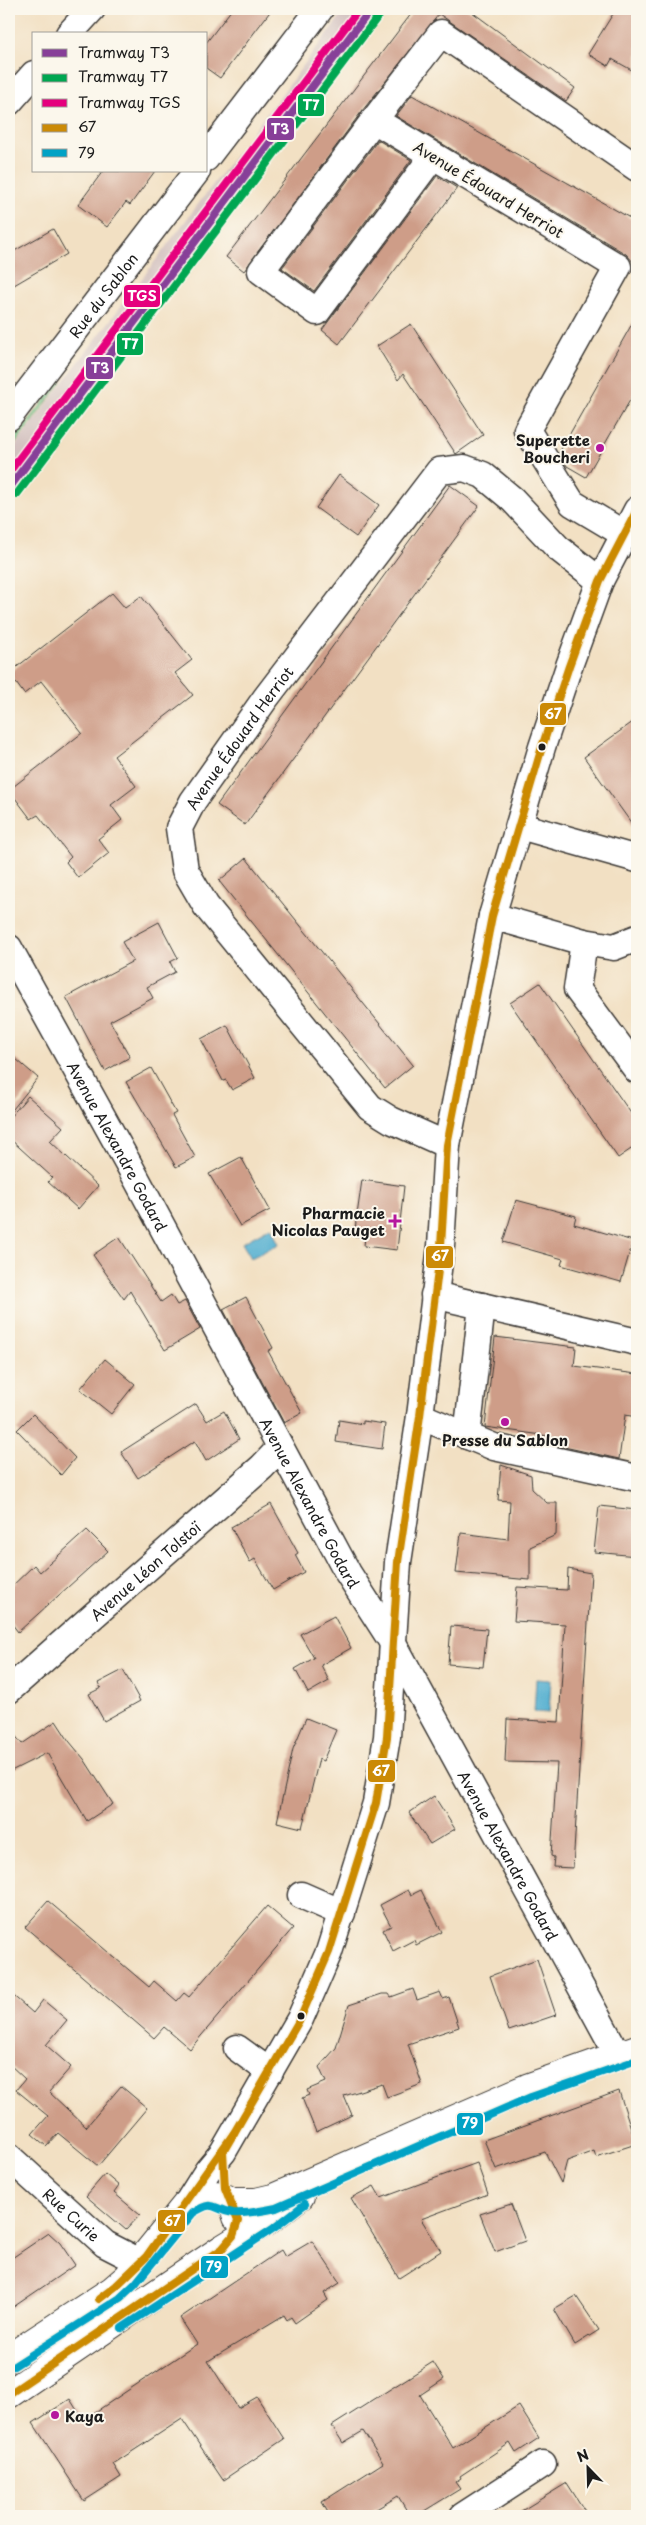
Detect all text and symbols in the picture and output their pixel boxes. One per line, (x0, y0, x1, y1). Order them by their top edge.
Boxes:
legend (32, 32, 208, 172)
text: Tramway T3 (78, 40, 170, 63)
text: Tramway T7 (78, 64, 168, 87)
text: Tramway TGS (78, 90, 181, 113)
line badge: T7 (297, 93, 325, 117)
text: T7 (303, 94, 320, 115)
text: 67 (78, 114, 97, 137)
line badge: T3 (266, 117, 295, 141)
text: T3 (271, 118, 289, 139)
street label: Avenue Édouard Herriot (409, 135, 569, 243)
text: 79 (78, 140, 95, 163)
street label: Rue du Sablon (62, 247, 143, 342)
line badge: TGS (123, 284, 161, 308)
text: TGS (127, 285, 157, 306)
line badge: T7 (116, 332, 144, 356)
text: T7 (122, 333, 139, 354)
line badge: T3 (85, 356, 114, 380)
text: T3 (91, 357, 109, 378)
place label: Superette Boucheri (516, 428, 590, 468)
marker: Superette Boucheri (594, 442, 606, 454)
street label: Avenue Édouard Herriot (179, 661, 298, 813)
line badge: 67 (539, 702, 567, 726)
text: 67 (544, 703, 563, 724)
unlabelled marker (537, 742, 547, 752)
street label: Avenue Alexandre Godard (62, 1057, 174, 1235)
place label: Pharmacie Nicolas Pauget (272, 1201, 385, 1241)
marker: Pharmacie Nicolas Pauget (389, 1215, 401, 1227)
line badge: 67 (425, 1245, 454, 1269)
text: 67 (431, 1245, 450, 1266)
street label: Avenue Alexandre Godard (255, 1413, 366, 1592)
marker: Presse du Sablon (499, 1416, 511, 1428)
place label: Presse du Sablon (442, 1428, 568, 1451)
street label: Avenue Léon Tolstoï (84, 1515, 206, 1625)
line badge: 67 (367, 1759, 396, 1783)
text: 67 (372, 1760, 391, 1781)
street label: Avenue Alexandre Godard (453, 1766, 565, 1944)
unlabelled marker (296, 2011, 306, 2021)
line badge: 79 (456, 2112, 484, 2136)
text: 79 (462, 2112, 478, 2133)
street label: Rue Curie (38, 2182, 106, 2246)
line badge: 67 (157, 2209, 186, 2233)
text: 67 (163, 2210, 182, 2231)
line badge: 79 (200, 2255, 229, 2279)
text: 79 (206, 2256, 222, 2277)
place label: Kaya (65, 2404, 105, 2427)
marker: Kaya (49, 2409, 61, 2421)
north arrow (564, 2442, 614, 2492)
text: N (574, 2444, 592, 2467)

